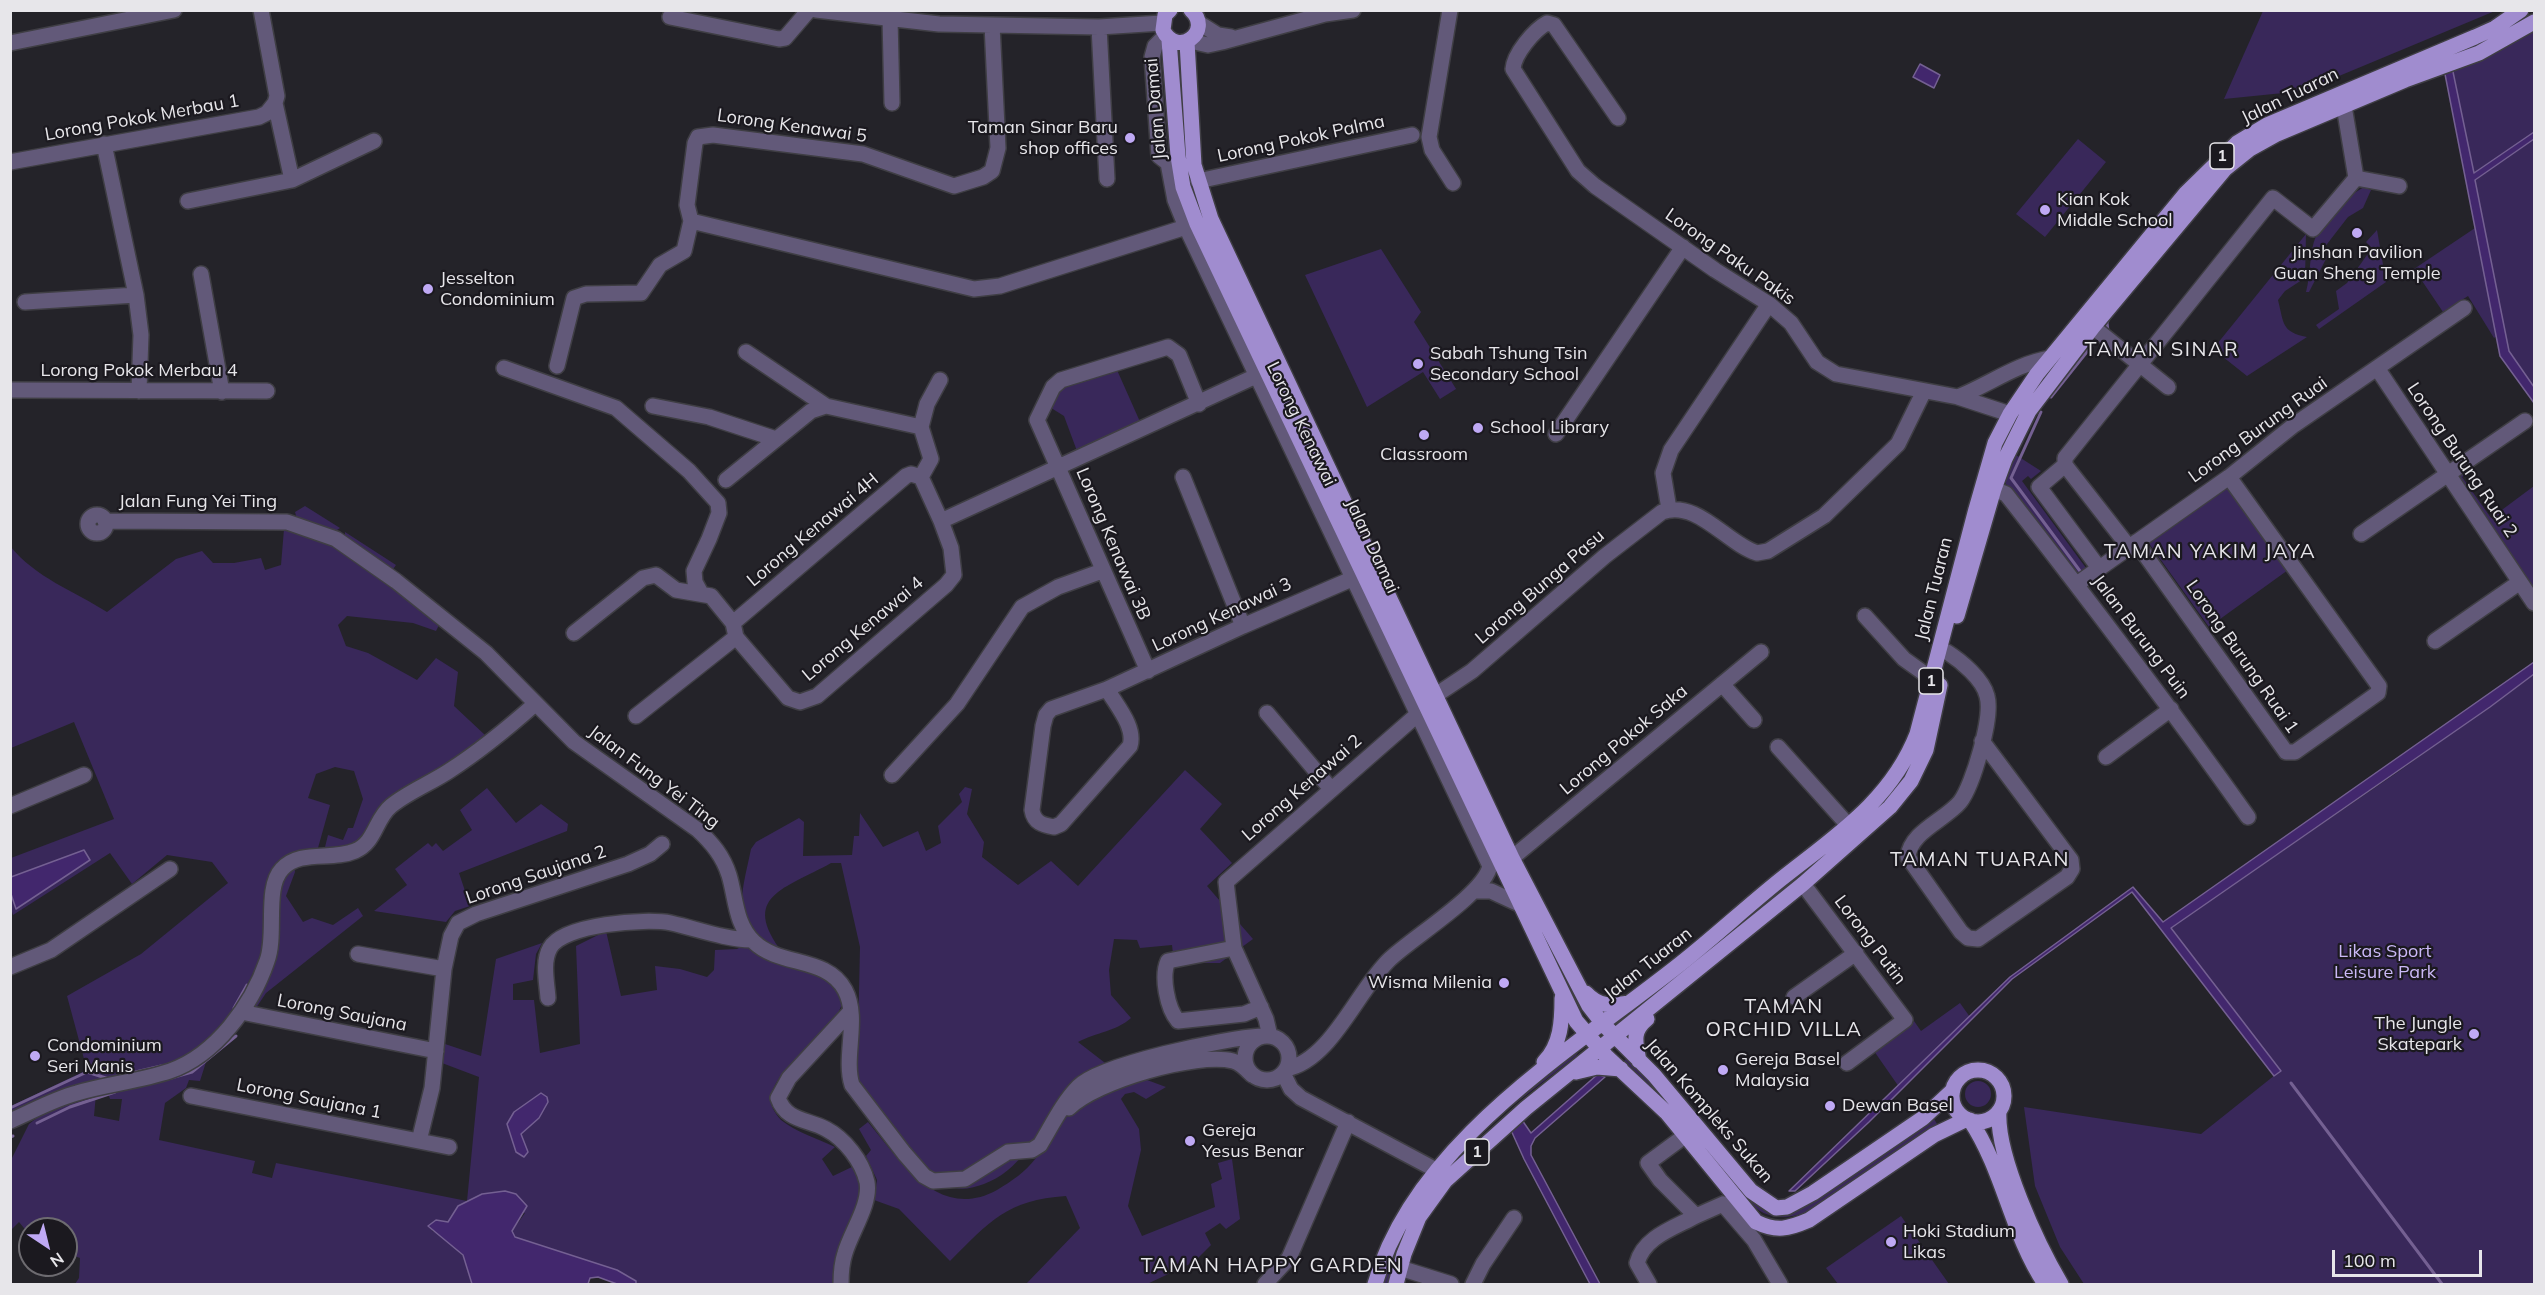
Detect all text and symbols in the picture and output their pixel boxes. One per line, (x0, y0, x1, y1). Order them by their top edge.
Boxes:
street label: Jalan Damai (1141, 57, 1171, 161)
street label: Jalan Tuaran (2238, 63, 2342, 129)
street label: Lorong Pokok Merbau 1 (43, 90, 241, 146)
street label: Lorong Kenawai 5 (716, 105, 868, 147)
street label: Lorong Pokok Palma (1215, 111, 1387, 167)
place label: Taman Sinar Baru shop offices (968, 117, 1118, 160)
marker: Taman Sinar Baru shop offices (1123, 131, 1137, 145)
road number: 1 (2210, 143, 2234, 169)
place label: Kian Kok Middle School (2057, 189, 2173, 232)
marker: Kian Kok Middle School (2038, 203, 2052, 217)
street label: Lorong Paku Pakis (1661, 204, 1799, 310)
marker: Jinshan Pavilion Guan Sheng Temple (2350, 226, 2364, 240)
place label: Jinshan Pavilion Guan Sheng Temple (2273, 242, 2441, 284)
place label: Jesselton Condominium (440, 268, 555, 310)
marker: Jesselton Condominium (421, 282, 435, 296)
district label: TAMAN SINAR (2085, 338, 2239, 362)
place label: Sabah Tshung Tsin Secondary School (1430, 343, 1588, 386)
marker: Sabah Tshung Tsin Secondary School (1411, 357, 1425, 371)
street label: Lorong Kenawai (1262, 358, 1340, 490)
street label: Lorong Pokok Merbau 4 (41, 360, 237, 382)
street label: Lorong Burung Ruai (2184, 372, 2332, 488)
street label: Lorong Burung Ruai 2 (2402, 379, 2522, 541)
place label: School Library (1490, 417, 1609, 439)
marker: School Library (1471, 421, 1485, 435)
marker: Classroom (1417, 428, 1431, 442)
place label: Classroom (1380, 444, 1468, 466)
street label: Lorong Kenawai 3B (1071, 465, 1155, 623)
street label: Lorong Kenawai 4H (743, 469, 883, 591)
street label: Jalan Fung Yei Ting (119, 491, 277, 513)
street label: Jalan Damai (1341, 495, 1403, 597)
street label: Lorong Bunga Pasu (1471, 525, 1609, 649)
street label: Jalan Tuaran (1911, 535, 1957, 643)
district label: TAMAN YAKIM JAYA (2104, 540, 2316, 564)
street label: Jalan Burung Puin (2087, 571, 2195, 703)
street label: Lorong Kenawai 4 (798, 572, 928, 686)
street label: Lorong Kenawai 3 (1149, 573, 1295, 657)
street label: Lorong Burung Ruai 1 (2181, 576, 2303, 738)
road number: 1 (1919, 668, 1943, 694)
street label: Lorong Pokok Saka (1556, 680, 1692, 800)
street label: Jalan Fung Yei Ting (584, 721, 724, 833)
street label: Lorong Kenawai 2 (1238, 730, 1366, 846)
street label: Lorong Saujana 2 (463, 841, 609, 909)
district label: TAMAN TUARAN (1890, 848, 2070, 872)
street label: Lorong Putin (1830, 891, 1910, 989)
street label: Jalan Tuaran (1600, 923, 1696, 1005)
park label: Likas Sport Leisure Park (2334, 941, 2436, 984)
place label: Wisma Milenia (1368, 972, 1492, 994)
marker: Wisma Milenia (1497, 976, 1511, 990)
street label: Lorong Saujana (275, 990, 409, 1036)
district label: TAMAN ORCHID VILLA (1706, 995, 1862, 1042)
place label: The Jungle Skatepark (2374, 1013, 2462, 1056)
marker: The Jungle Skatepark (2467, 1027, 2481, 1041)
street label: Jalan Kompleks Sukan (1640, 1034, 1778, 1188)
place label: Condominium Seri Manis (47, 1035, 162, 1078)
marker: Condominium Seri Manis (28, 1049, 42, 1063)
place label: Gereja Basel Malaysia (1735, 1049, 1840, 1092)
marker: Gereja Basel Malaysia (1716, 1063, 1730, 1077)
street label: Lorong Saujana 1 (235, 1074, 383, 1124)
place label: Dewan Basel (1842, 1095, 1953, 1117)
marker: Dewan Basel (1823, 1099, 1837, 1113)
place label: Gereja Yesus Benar (1202, 1120, 1304, 1162)
marker: Gereja Yesus Benar (1183, 1134, 1197, 1148)
road number: 1 (1465, 1139, 1489, 1165)
north arrow (18, 1217, 78, 1277)
place label: Hoki Stadium Likas (1903, 1221, 2015, 1264)
marker: Hoki Stadium Likas (1884, 1235, 1898, 1249)
scale bar (2335, 1238, 2485, 1276)
text: N (46, 1248, 68, 1272)
text: 100 m (2343, 1249, 2396, 1272)
district label: TAMAN HAPPY GARDEN (1141, 1254, 1403, 1278)

